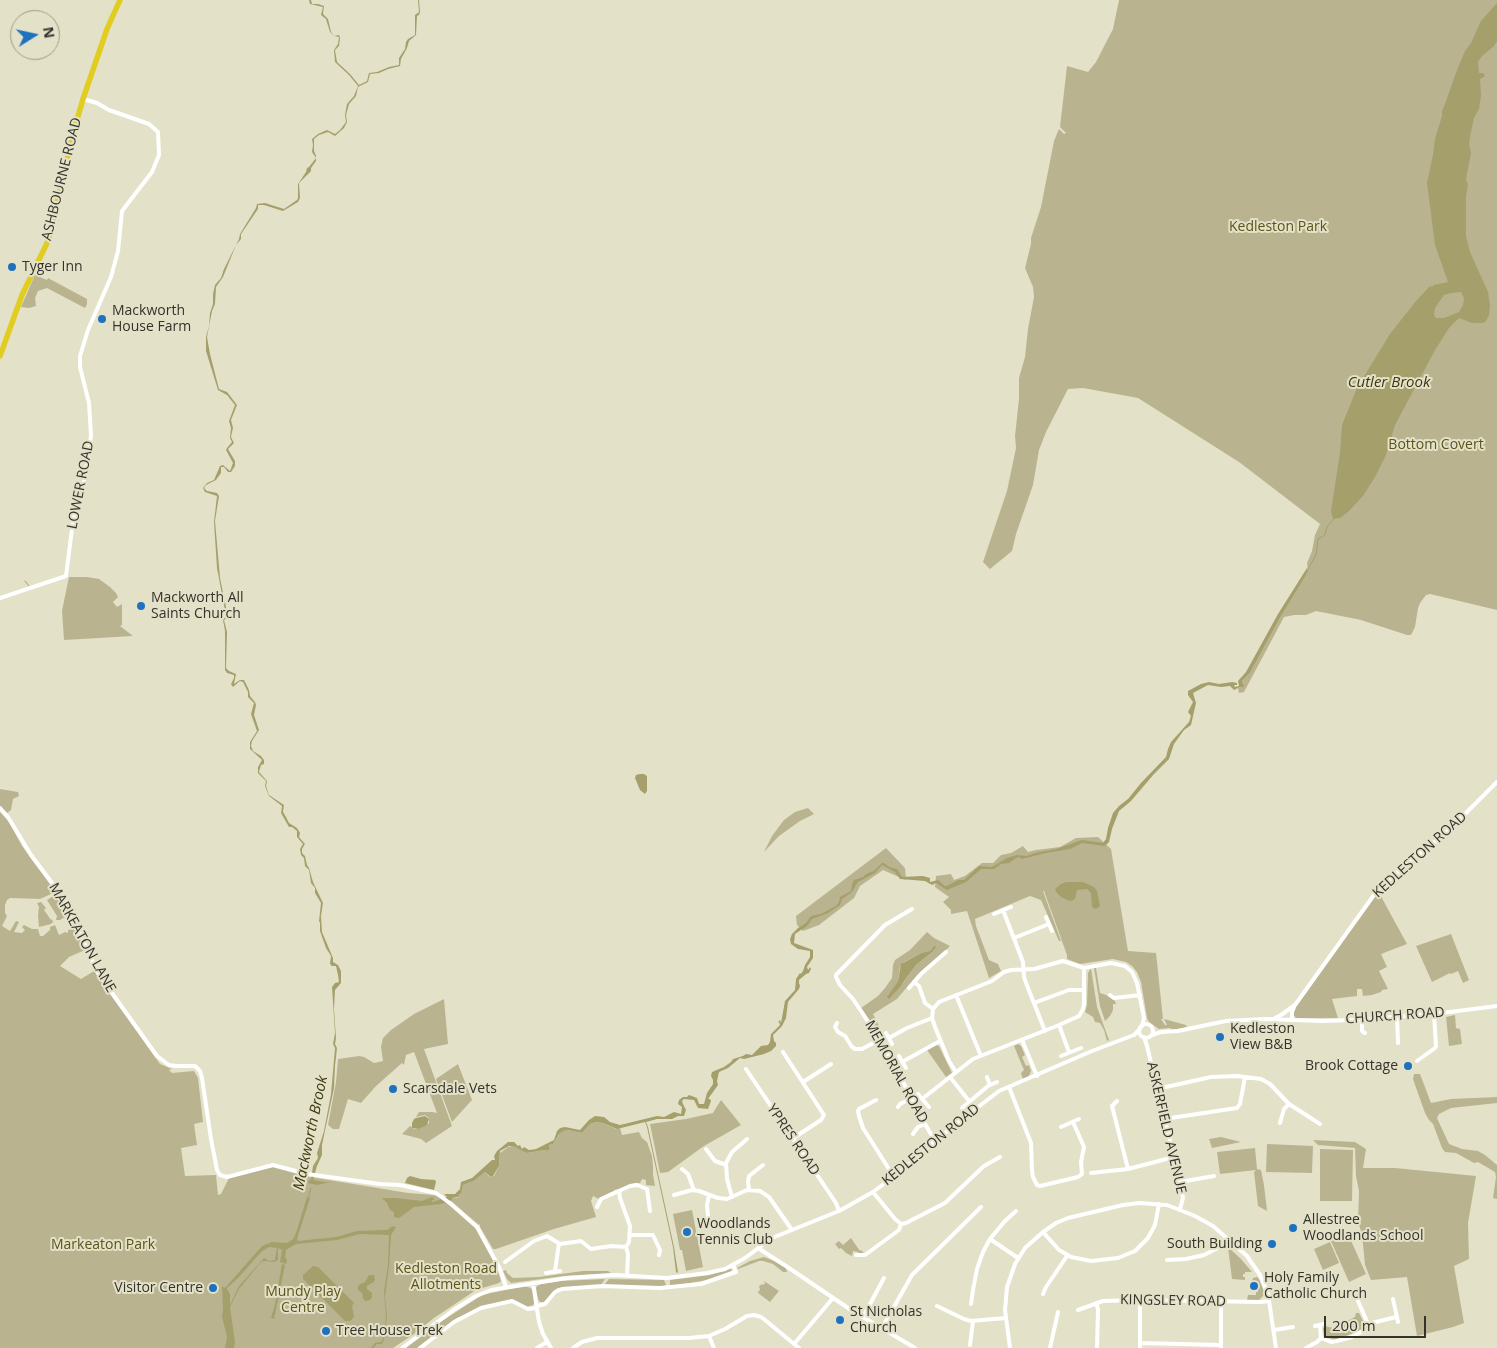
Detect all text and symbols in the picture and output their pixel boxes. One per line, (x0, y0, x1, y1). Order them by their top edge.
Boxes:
north arrow (10, 10, 60, 60)
text: N (39, 25, 60, 40)
street label: ASHBOURNE ROAD (39, 116, 85, 242)
park label: Kedleston Park (1229, 219, 1327, 235)
place label: Tyger Inn (22, 259, 83, 275)
marker: Tyger Inn (6, 261, 18, 273)
place label: Mackworth House Farm (112, 303, 191, 336)
marker: Mackworth House Farm (96, 313, 108, 325)
water label: Cutler Brook (1348, 374, 1430, 392)
park label: Bottom Covert (1388, 437, 1484, 453)
street label: LOWER ROAD (64, 439, 98, 531)
place label: Mackworth All Saints Church (151, 590, 244, 622)
marker: Mackworth All Saints Church (135, 600, 147, 612)
street label: KEDLESTON ROAD (1370, 808, 1470, 902)
street label: MARKEATON LANE (45, 880, 119, 996)
street label: CHURCH ROAD (1345, 1004, 1445, 1028)
street label: MEMORIAL ROAD (861, 1018, 931, 1126)
place label: Kedleston View B&B (1230, 1021, 1295, 1054)
marker: Kedleston View B&B (1214, 1031, 1226, 1043)
place label: Brook Cottage (1305, 1058, 1398, 1074)
street label: ASKERFIELD AVENUE (1143, 1060, 1189, 1196)
marker: Brook Cottage (1402, 1060, 1414, 1072)
water label: Mackworth Brook (290, 1074, 332, 1192)
place label: Scarsdale Vets (403, 1081, 497, 1097)
marker: Scarsdale Vets (387, 1083, 399, 1095)
street label: YPRES ROAD (763, 1101, 823, 1179)
street label: KEDLESTON ROAD (879, 1101, 983, 1189)
place label: Allestree Woodlands School (1303, 1212, 1423, 1244)
place label: Woodlands Tennis Club (697, 1216, 773, 1248)
marker: Allestree Woodlands School (1287, 1222, 1299, 1234)
marker: Woodlands Tennis Club (681, 1226, 693, 1238)
place label: South Building (1167, 1236, 1262, 1252)
park label: Markeaton Park (51, 1237, 155, 1253)
marker: South Building (1266, 1238, 1278, 1250)
park label: Kedleston Road Allotments (395, 1261, 497, 1294)
place label: Holy Family Catholic Church (1264, 1270, 1367, 1302)
place label: Visitor Centre (114, 1280, 203, 1296)
marker: Holy Family Catholic Church (1248, 1280, 1260, 1292)
marker: Visitor Centre (207, 1282, 219, 1294)
park label: Mundy Play Centre (265, 1284, 341, 1316)
street label: KINGSLEY ROAD (1120, 1292, 1226, 1310)
place label: St Nicholas Church (850, 1304, 922, 1336)
scale bar (1327, 1306, 1430, 1338)
marker: St Nicholas Church (834, 1314, 846, 1326)
text: 200 m (1332, 1315, 1376, 1335)
place label: Tree House Trek (336, 1323, 443, 1339)
marker: Tree House Trek (320, 1325, 332, 1337)

